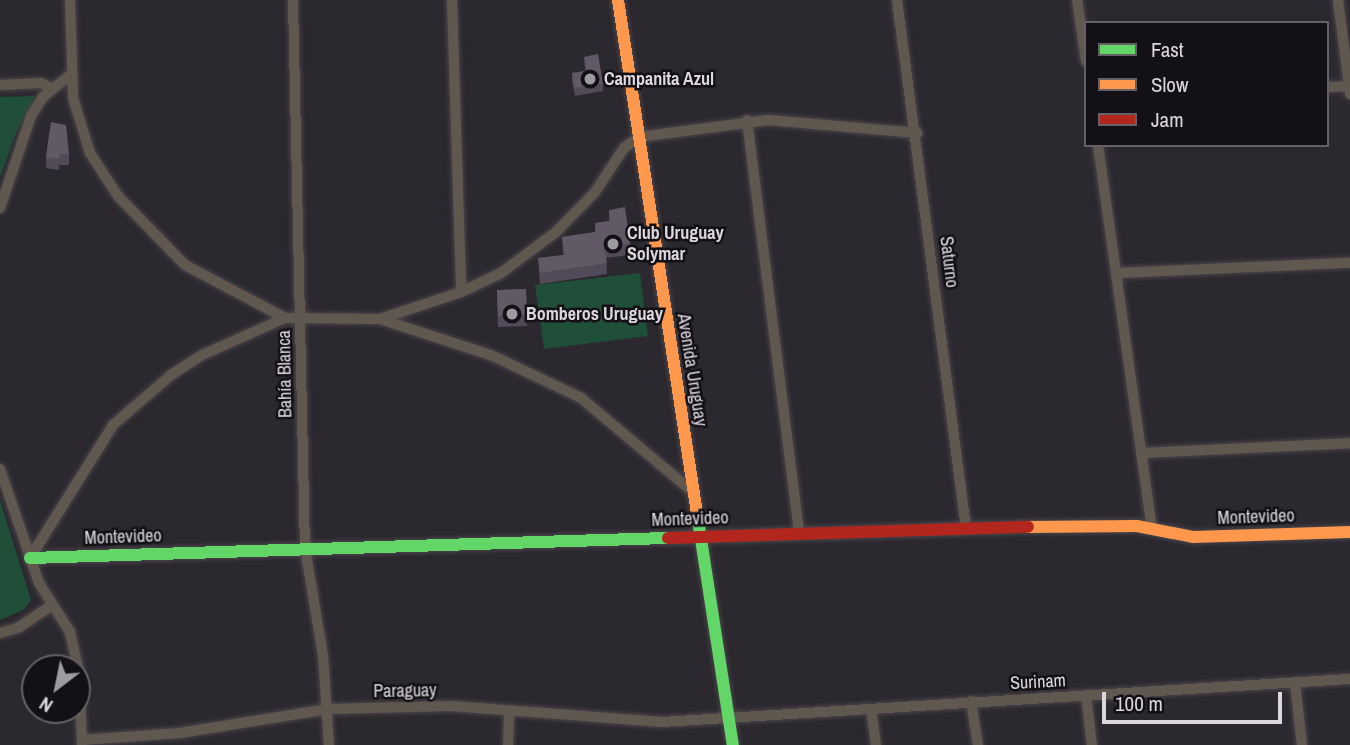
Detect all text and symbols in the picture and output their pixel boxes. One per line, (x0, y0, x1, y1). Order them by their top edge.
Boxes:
legend (1084, 21, 1329, 147)
text: Fast (1151, 35, 1184, 64)
place label: Campanita Azul (604, 68, 715, 90)
text: Slow (1151, 70, 1188, 99)
marker: Campanita Azul (582, 71, 598, 87)
text: Jam (1151, 105, 1184, 134)
place label: Club Uruguay Solymar (627, 223, 724, 266)
street label: Saturno (935, 235, 963, 289)
marker: Club Uruguay Solymar (605, 236, 621, 252)
place label: Bomberos Uruguay (526, 303, 663, 325)
marker: Bomberos Uruguay (504, 306, 520, 322)
street label: Avenida Uruguay (672, 312, 712, 428)
street label: Bahía Blanca (273, 330, 297, 418)
street label: Montevideo (1217, 505, 1295, 529)
street label: Montevideo (651, 507, 729, 531)
street label: Montevideo (84, 525, 162, 549)
north arrow (21, 654, 91, 724)
street label: Surinam (1010, 670, 1066, 694)
scale bar (1105, 678, 1285, 722)
street label: Paraguay (373, 680, 437, 702)
text: 100 m (1115, 689, 1163, 718)
text: N (34, 691, 58, 719)

